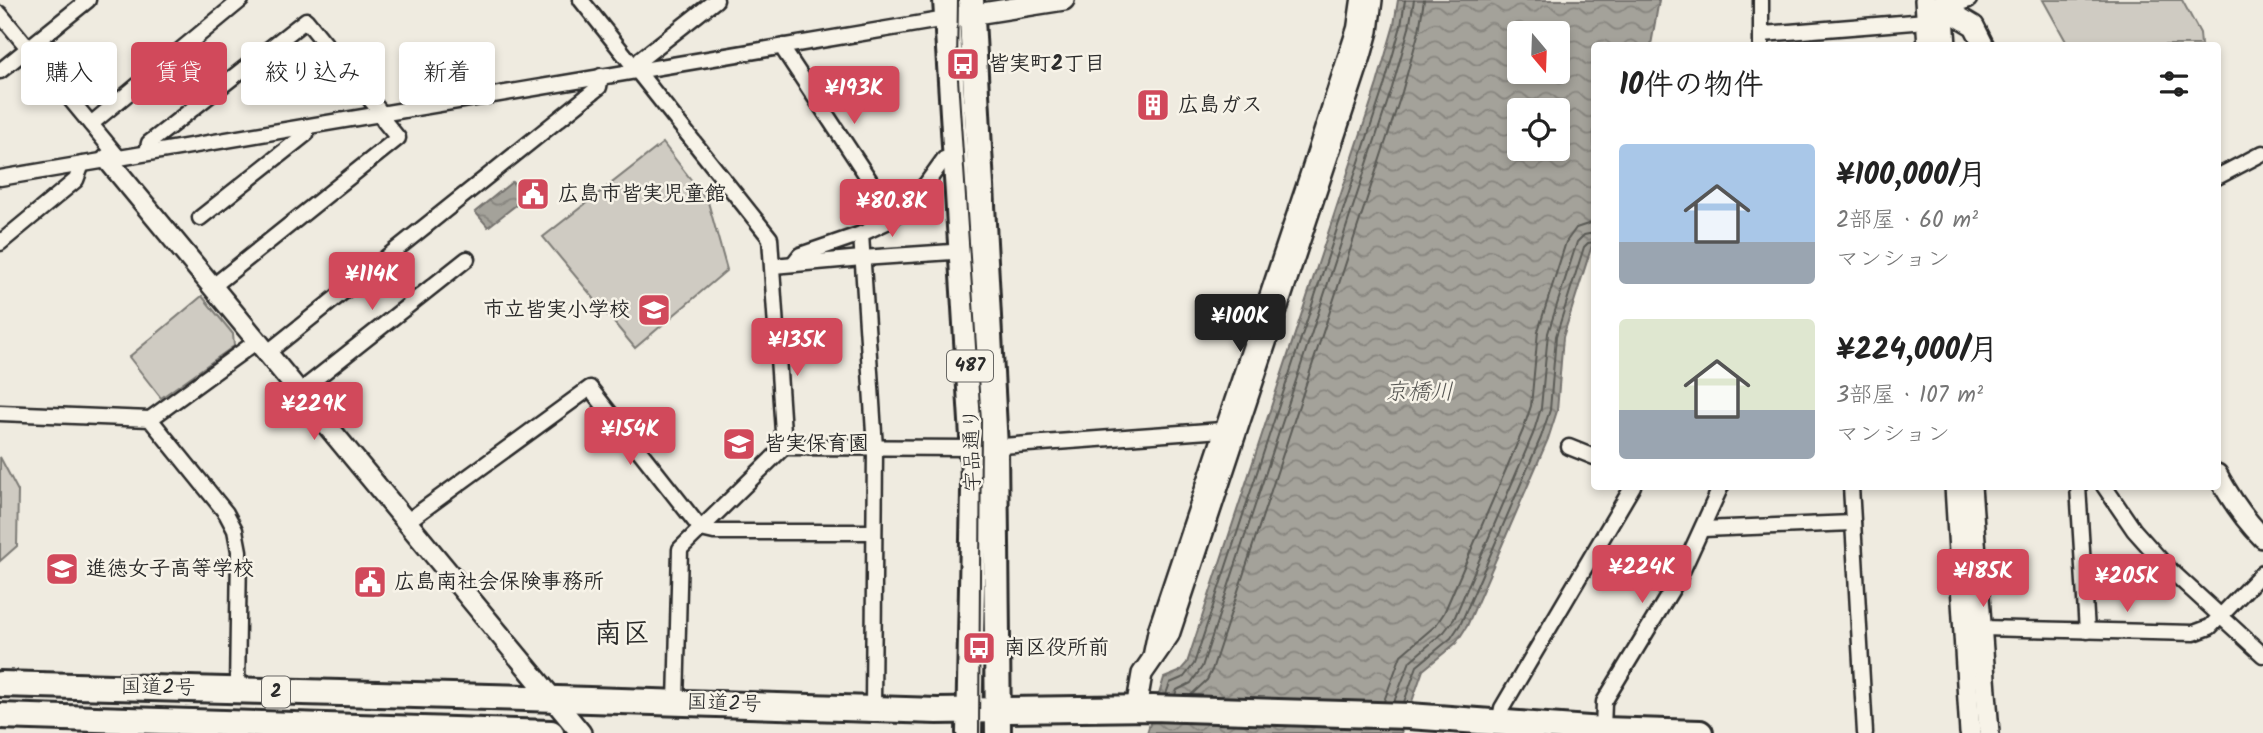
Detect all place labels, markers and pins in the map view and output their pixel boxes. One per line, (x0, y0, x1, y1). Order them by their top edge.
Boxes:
bus stop icon: 皆実町2丁目 (944, 45, 982, 83)
place label: 皆実町2丁目 (988, 48, 1105, 81)
pin: ¥193K (805, 66, 903, 126)
building icon: 広島ガス (1134, 86, 1172, 124)
place label: 広島ガス (1178, 89, 1262, 122)
public building icon: 広島市皆実児童館 (514, 175, 552, 213)
place label: 広島市皆実児童館 (558, 178, 726, 211)
pin: ¥80.8K (835, 180, 949, 239)
pin: ¥114K (323, 252, 421, 312)
school or university icon: 市立皆実小学校 (635, 291, 673, 329)
place label: 市立皆実小学校 (483, 294, 630, 327)
pin: ¥100K (1191, 294, 1289, 354)
pin: ¥135K (748, 318, 846, 378)
pin: ¥229K (265, 382, 363, 442)
pin: ¥154K (581, 407, 679, 467)
school or university icon: 皆実保育園 (720, 425, 758, 463)
place label: 皆実保育園 (764, 428, 869, 461)
pin: ¥224K (1593, 546, 1691, 605)
school or university icon: 進徳女子高等学校 (43, 550, 81, 588)
pin: ¥185K (1934, 550, 2032, 609)
place label: 進徳女子高等学校 (86, 553, 254, 586)
pin: ¥205K (2078, 554, 2176, 614)
public building icon: 広島南社会保険事務所 (351, 563, 389, 601)
place label: 広島南社会保険事務所 (394, 566, 604, 599)
bus stop icon: 南区役所前 (960, 629, 998, 667)
place label: 南区役所前 (1004, 632, 1109, 665)

